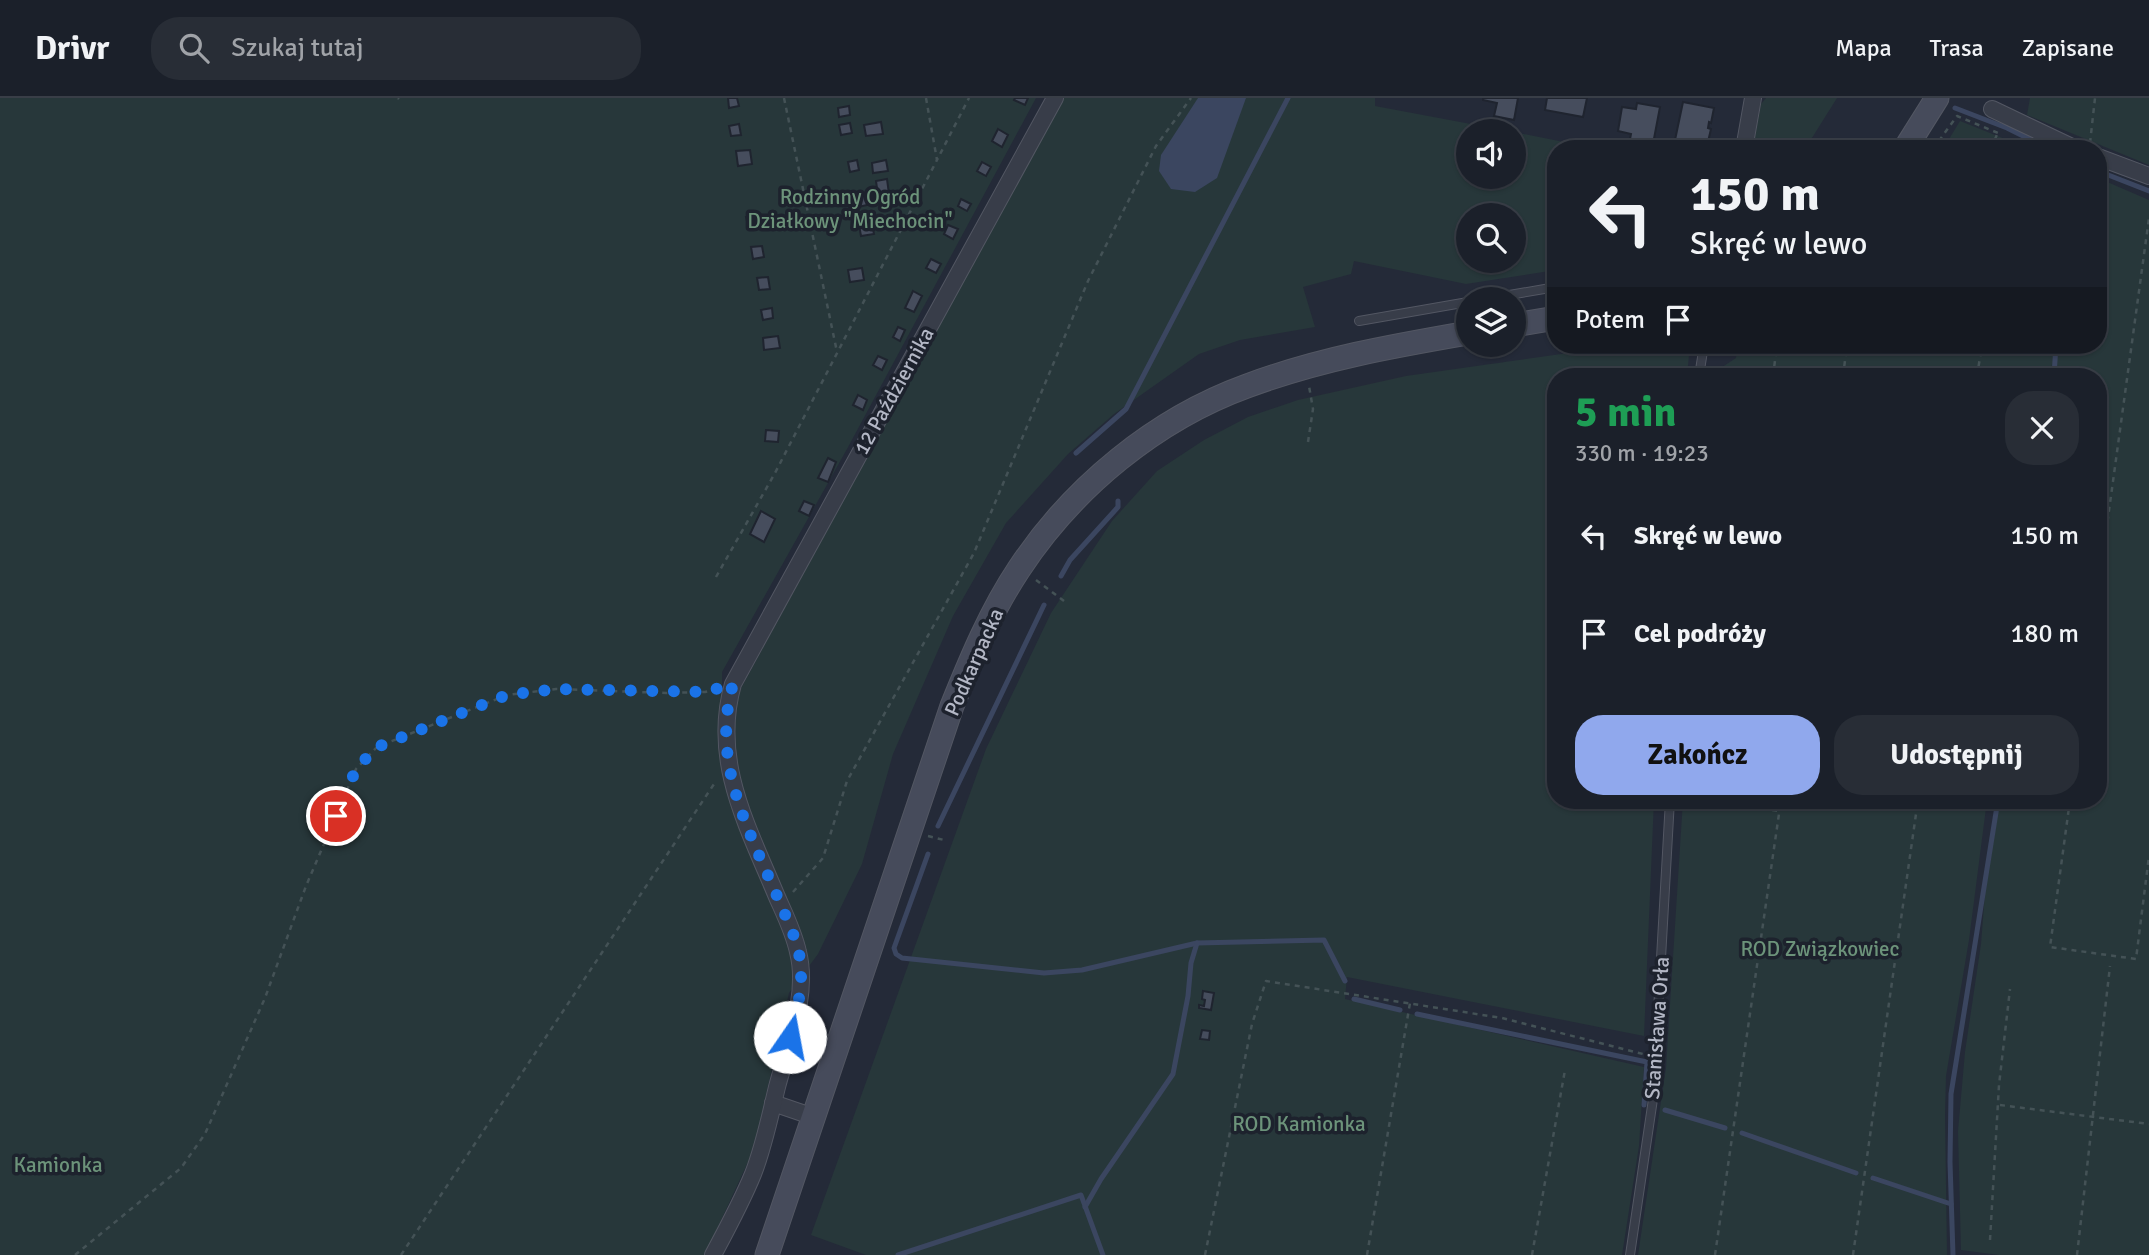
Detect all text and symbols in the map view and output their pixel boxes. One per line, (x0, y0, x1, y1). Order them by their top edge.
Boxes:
search box (151, 17, 641, 80)
text: Drivr (35, 28, 109, 69)
icon: search (175, 29, 213, 67)
text: Szukaj tutaj (231, 32, 364, 64)
text: Mapa (1835, 33, 1892, 63)
text: Trasa (1930, 33, 1984, 63)
text: Zapisane (2022, 33, 2114, 63)
map controls (1456, 119, 1526, 357)
button: sound (1456, 119, 1526, 189)
text: 150 m (1690, 164, 1820, 224)
icon: left (1575, 168, 1666, 259)
park label: Rodzinny Ogród Działkowy "Miechocin" (747, 184, 953, 234)
button: search (1456, 203, 1526, 273)
text: Skręć w lewo (1690, 224, 1867, 263)
button: layers (1456, 287, 1526, 357)
icon: arrive (1659, 301, 1697, 339)
text: Potem (1575, 304, 1645, 336)
street label: 12 Października (848, 323, 940, 459)
text: 5 min (1575, 387, 1676, 438)
button: close (2005, 391, 2079, 465)
text: 330 m · 19:23 (1575, 439, 1709, 468)
icon: left (1575, 517, 1613, 555)
text: Skręć w lewo (1634, 520, 1782, 552)
text: 150 m (2010, 520, 2079, 552)
street label: Podkarpacka (939, 604, 1009, 720)
icon: arrive (1575, 615, 1613, 653)
text: Cel podróży (1634, 618, 1766, 650)
text: 180 m (2010, 618, 2079, 650)
button: Zakończ (1575, 715, 1820, 795)
button: Udostępnij (1834, 715, 2079, 795)
pin (306, 786, 366, 846)
icon: arrive (317, 797, 355, 835)
park label: ROD Związkowiec (1740, 936, 1900, 962)
street label: Stanisława Orła (1639, 956, 1675, 1100)
position arrow (753, 1000, 827, 1074)
park label: ROD Kamionka (1232, 1111, 1366, 1137)
park label: Kamionka (13, 1152, 103, 1178)

